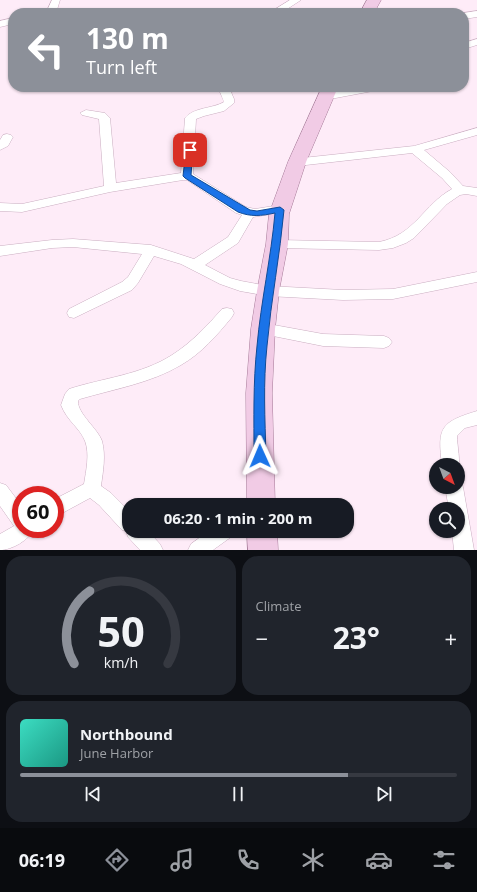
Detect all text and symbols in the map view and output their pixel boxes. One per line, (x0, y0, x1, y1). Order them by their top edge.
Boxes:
text: 130 m (86, 19, 169, 57)
icon: left (20, 24, 72, 76)
text: Turn left (86, 55, 157, 79)
pin (173, 133, 207, 167)
icon: arrive (179, 139, 201, 161)
position arrow (239, 435, 281, 477)
north arrow (429, 458, 465, 494)
map controls (429, 458, 465, 538)
speed limit sign: 60 (12, 486, 64, 538)
button: search (429, 502, 465, 538)
text: 06:20 · 1 min · 200 m (164, 508, 312, 528)
text: Climate (256, 597, 301, 615)
text: 50 (97, 602, 145, 658)
text: 23° (333, 617, 380, 658)
text: − (256, 623, 268, 653)
text: + (444, 623, 457, 653)
text: km/h (103, 652, 138, 671)
text: Northbound (80, 724, 173, 744)
text: June Harbor (80, 744, 153, 762)
icon: previous (82, 783, 104, 805)
icon: pause (227, 783, 249, 805)
icon: next (373, 783, 395, 805)
icon: directions (103, 846, 131, 874)
icon: music (168, 846, 196, 874)
icon: phone (234, 846, 262, 874)
icon: climate (299, 846, 327, 874)
icon: car (365, 846, 393, 874)
icon: filters (430, 846, 458, 874)
text: 06:19 (19, 848, 65, 872)

